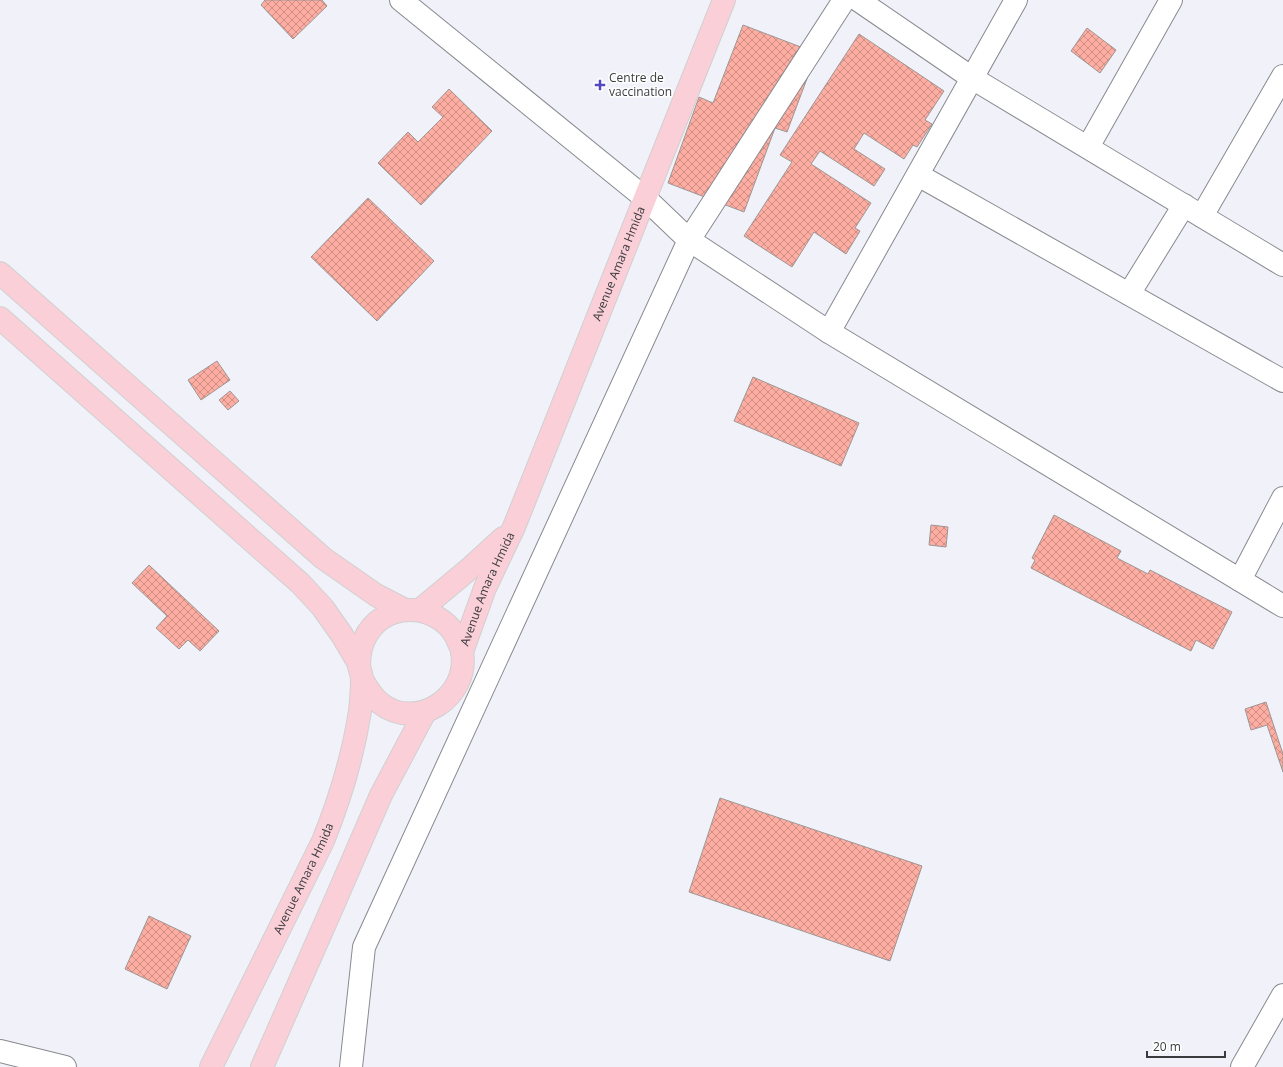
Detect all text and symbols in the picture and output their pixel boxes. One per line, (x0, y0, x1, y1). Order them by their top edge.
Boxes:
place label: Centre de vaccination (609, 69, 672, 100)
marker: Centre de vaccination (594, 79, 606, 91)
street label: Avenue Amara Hmida (588, 204, 649, 323)
street label: Avenue Amara Hmida (456, 529, 518, 648)
street label: Avenue Amara Hmida (269, 820, 337, 937)
scale bar (1147, 1033, 1225, 1059)
text: 20 m (1153, 1038, 1181, 1055)

